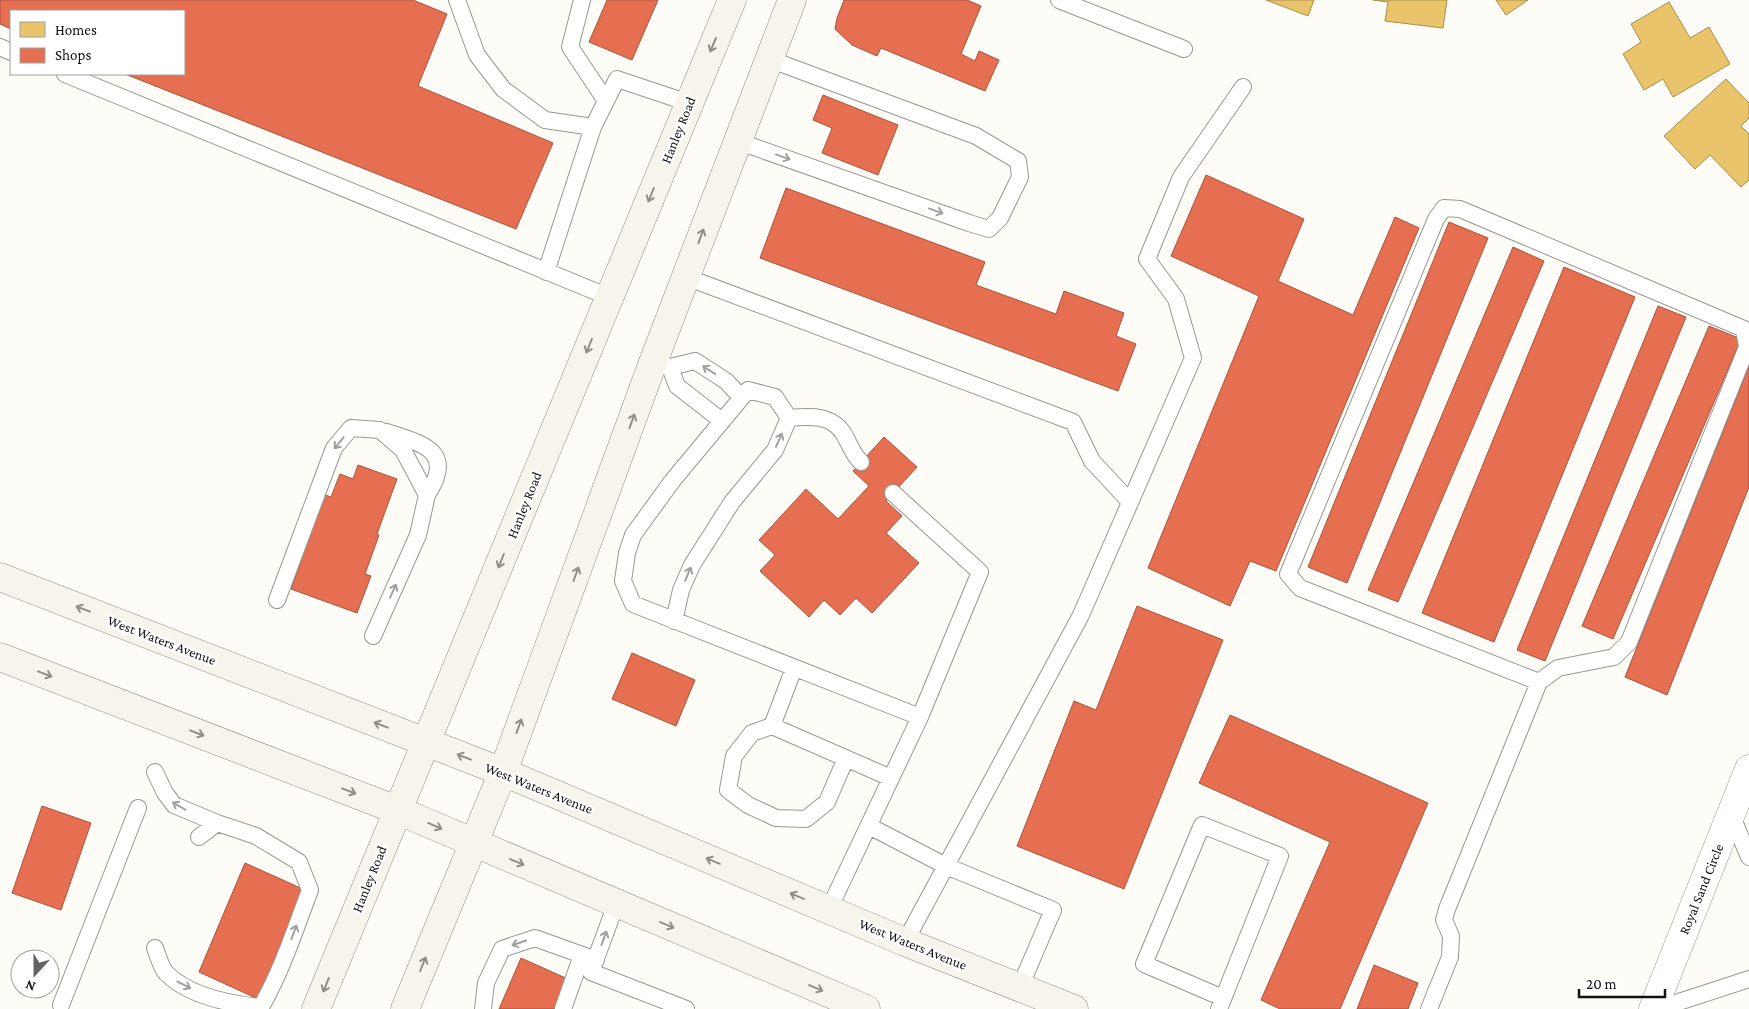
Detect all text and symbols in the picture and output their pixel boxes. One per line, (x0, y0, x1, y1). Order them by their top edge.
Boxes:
legend (10, 10, 185, 75)
text: Homes (55, 22, 97, 38)
one-way arrow (708, 37, 718, 52)
text: Shops (55, 47, 91, 64)
street label: Hanley Road (657, 94, 699, 166)
one-way arrow (775, 153, 790, 162)
one-way arrow (646, 187, 655, 202)
one-way arrow (928, 207, 944, 217)
one-way arrow (697, 229, 706, 244)
one-way arrow (584, 338, 593, 353)
one-way arrow (702, 364, 716, 375)
one-way arrow (628, 414, 637, 429)
one-way arrow (775, 433, 785, 448)
one-way arrow (333, 436, 344, 449)
street label: Hanley Road (503, 469, 545, 541)
one-way arrow (496, 553, 506, 568)
one-way arrow (572, 566, 581, 582)
one-way arrow (684, 567, 693, 582)
one-way arrow (388, 584, 398, 599)
one-way arrow (75, 604, 91, 613)
street label: West Waters Avenue (106, 612, 218, 668)
one-way arrow (38, 671, 53, 680)
one-way arrow (515, 719, 524, 734)
one-way arrow (374, 720, 389, 730)
one-way arrow (189, 729, 204, 738)
one-way arrow (457, 752, 473, 761)
street label: West Waters Avenue (483, 759, 595, 817)
one-way arrow (341, 787, 356, 796)
one-way arrow (171, 801, 186, 811)
one-way arrow (427, 822, 442, 832)
street label: Royal Sand Circle (1676, 841, 1726, 937)
street label: Hanley Road (348, 843, 390, 915)
one-way arrow (706, 855, 721, 865)
one-way arrow (509, 857, 524, 867)
one-way arrow (790, 890, 805, 900)
street label: West Waters Avenue (857, 915, 969, 973)
one-way arrow (659, 921, 674, 930)
one-way arrow (290, 925, 299, 941)
one-way arrow (600, 931, 609, 946)
one-way arrow (512, 939, 528, 949)
north arrow (10, 949, 60, 999)
one-way arrow (419, 957, 428, 972)
scale bar (1579, 966, 1665, 998)
text: 20 m (1586, 976, 1617, 992)
text: N (23, 977, 38, 995)
one-way arrow (321, 977, 331, 992)
one-way arrow (176, 981, 191, 990)
one-way arrow (808, 984, 823, 994)

